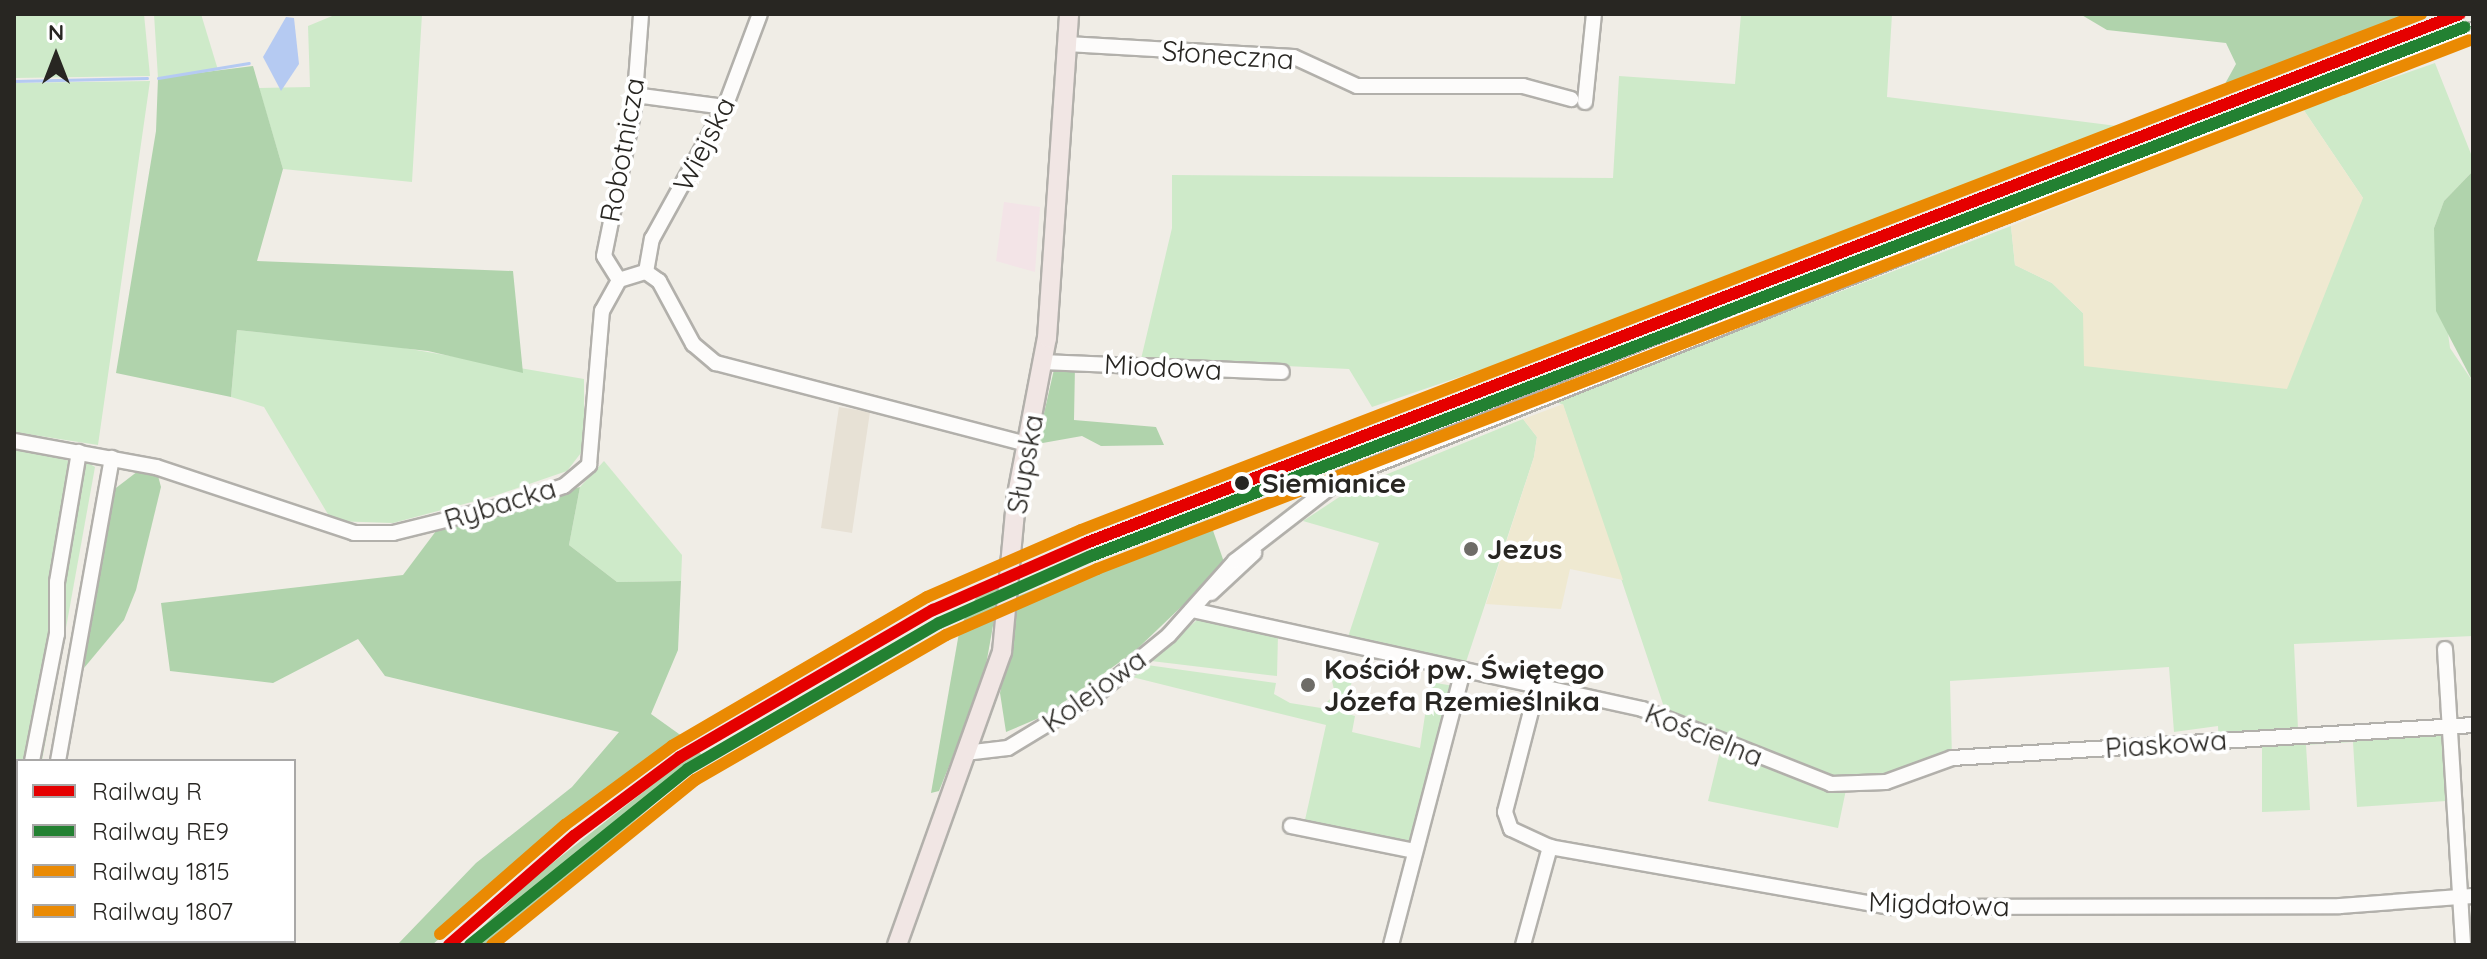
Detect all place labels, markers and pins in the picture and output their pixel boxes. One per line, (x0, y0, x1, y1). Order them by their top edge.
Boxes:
place label: Siemianice (1262, 466, 1406, 500)
marker: Siemianice (1229, 470, 1255, 496)
place label: Jezus (1487, 532, 1562, 566)
marker: Jezus (1462, 540, 1480, 558)
place label: Kościół pw. Świętego Józefa Rzemieślnika (1324, 652, 1604, 718)
marker: Kościół pw. Świętego Józefa Rzemieślnika (1299, 676, 1317, 694)

